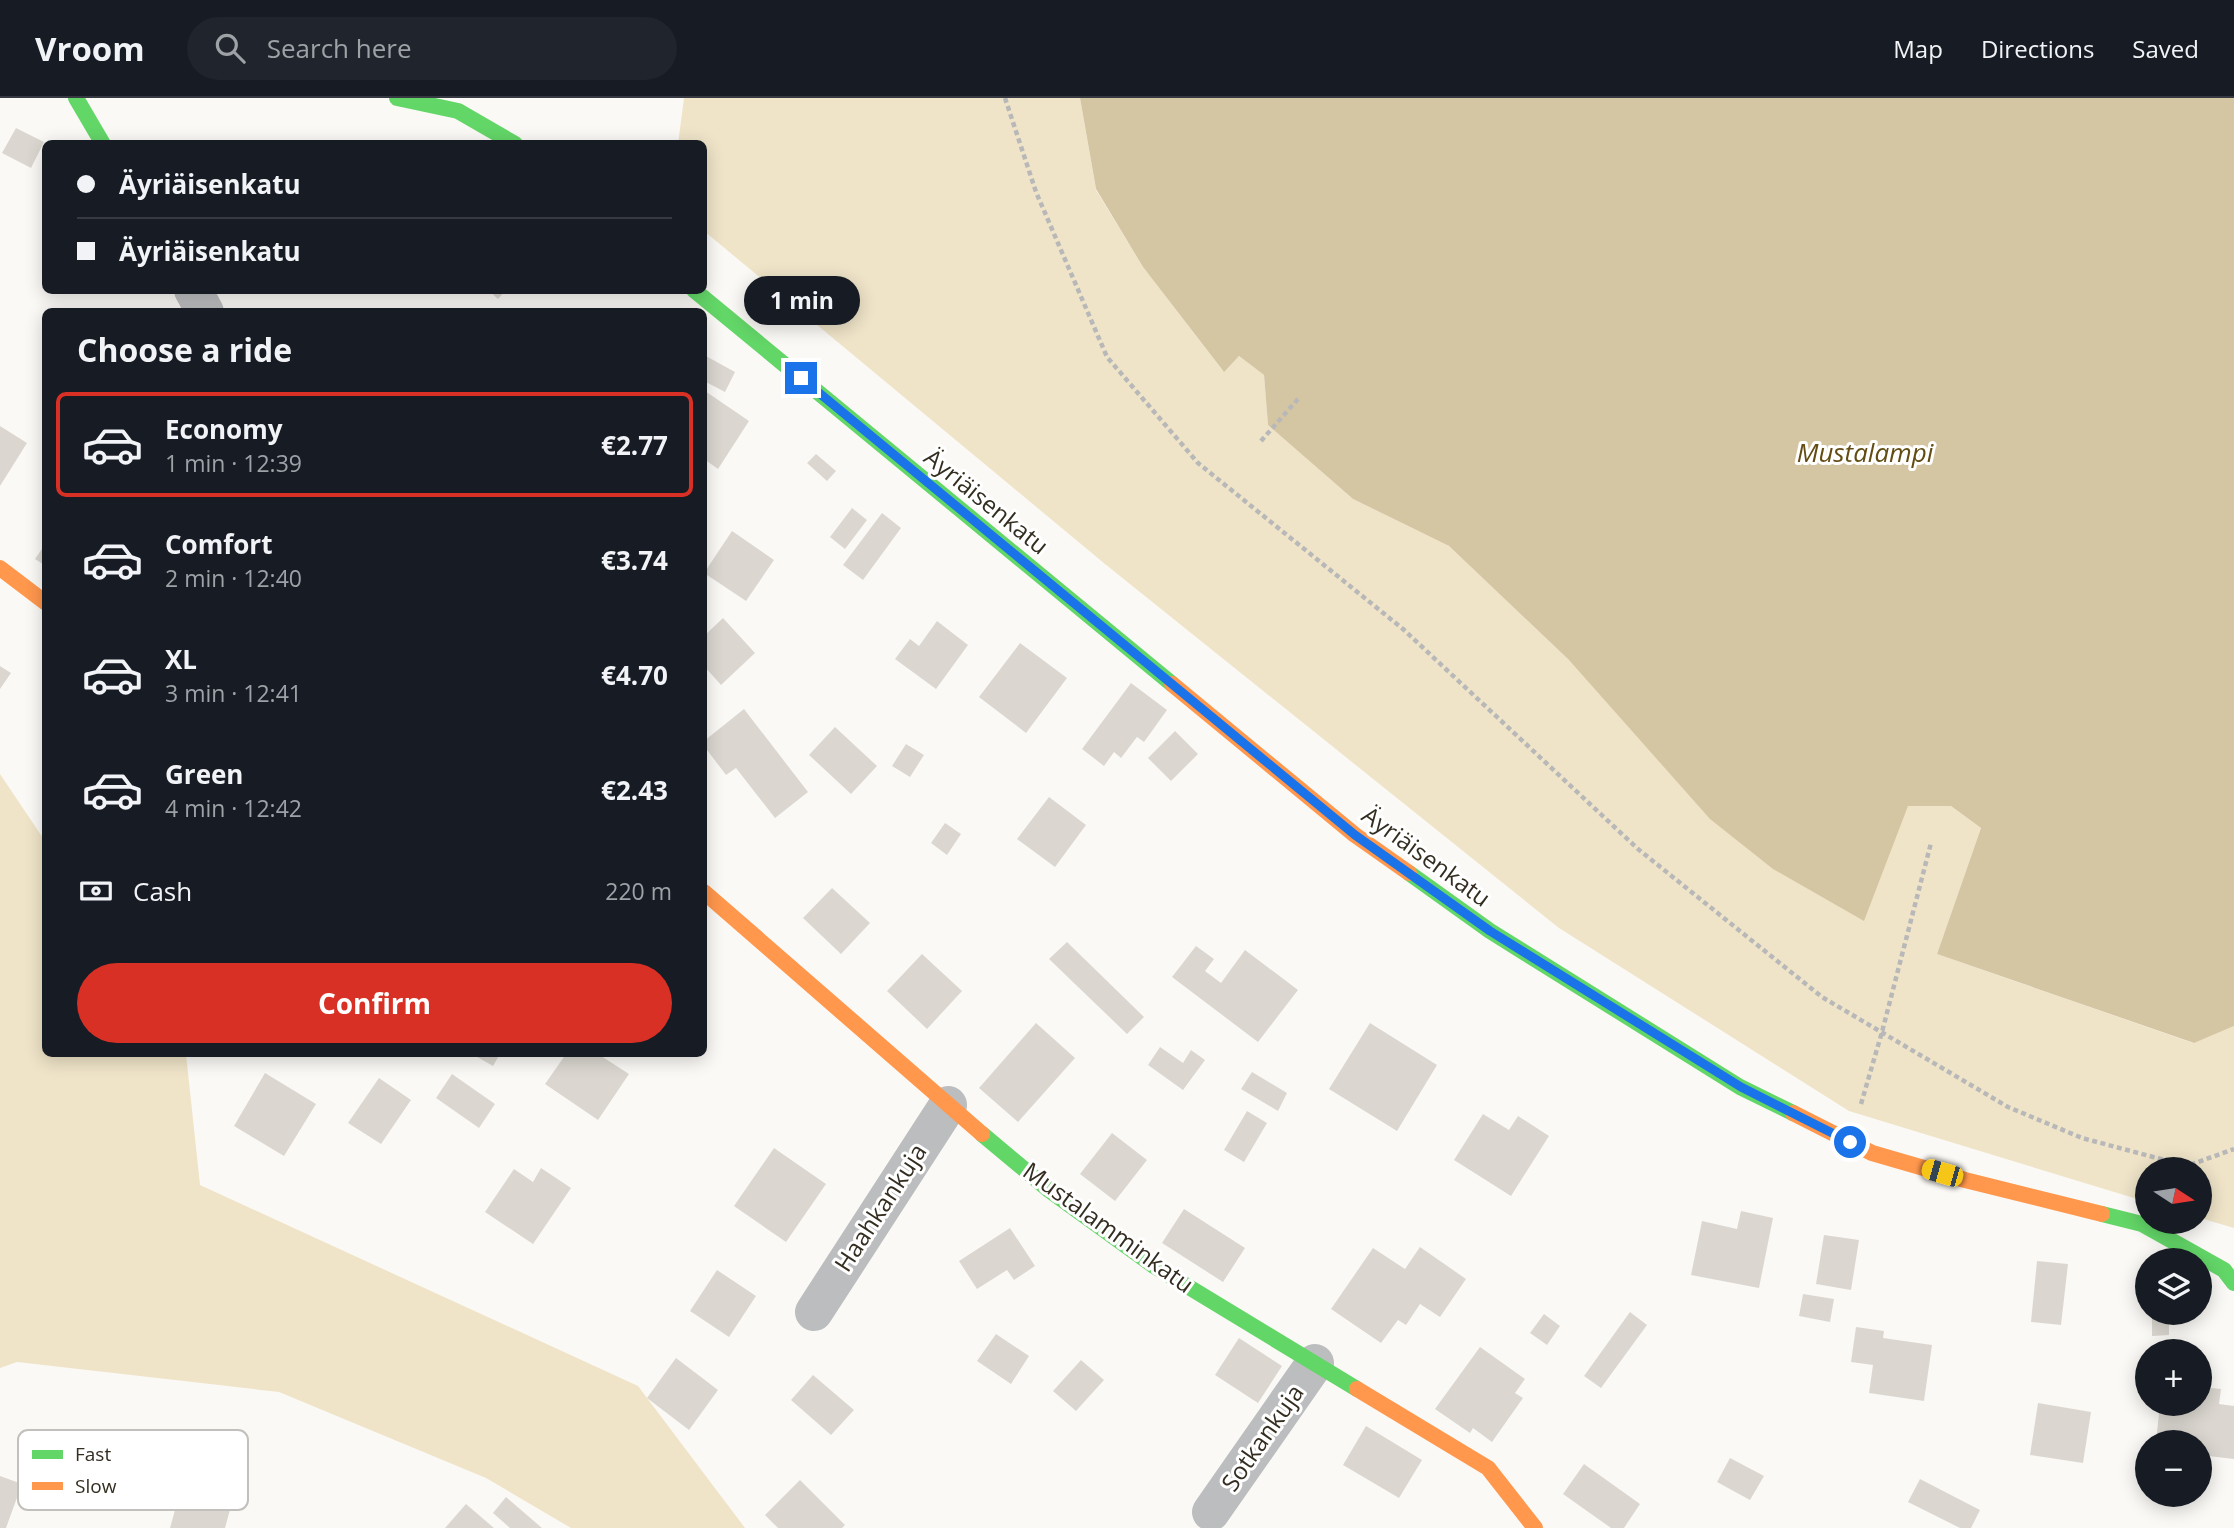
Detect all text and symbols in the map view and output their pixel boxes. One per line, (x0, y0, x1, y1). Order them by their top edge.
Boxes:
search box (187, 17, 677, 80)
text: Vroom (35, 26, 145, 71)
icon: search (211, 29, 249, 67)
text: Search here (267, 30, 412, 66)
text: Map (1893, 32, 1943, 65)
text: Directions (1981, 32, 2094, 65)
text: Saved (2132, 32, 2199, 65)
text: Äyriäisenkatu (119, 166, 301, 202)
text: Äyriäisenkatu (119, 233, 301, 269)
callout: 1 min (743, 276, 859, 326)
text: 1 min (770, 284, 834, 316)
text: Choose a ride (77, 328, 292, 371)
route end (785, 362, 817, 394)
text: Economy (165, 411, 283, 447)
icon: car (81, 413, 144, 476)
text: €2.77 (601, 427, 668, 463)
water label: Mustalampi (1797, 434, 1934, 470)
street label: Äyriäisenkatu (918, 440, 1056, 561)
text: 1 min · 12:39 (165, 447, 302, 479)
text: Comfort (165, 526, 272, 562)
icon: car (81, 528, 144, 591)
text: €3.74 (601, 542, 668, 578)
text: 2 min · 12:40 (165, 562, 302, 594)
text: XL (165, 641, 197, 677)
icon: car (81, 643, 144, 706)
text: €4.70 (601, 657, 668, 693)
text: 3 min · 12:41 (165, 677, 302, 709)
text: Green (165, 756, 243, 792)
icon: car (81, 758, 144, 821)
text: €2.43 (601, 772, 668, 808)
text: 4 min · 12:42 (165, 792, 302, 824)
street label: Äyriäisenkatu (1356, 798, 1498, 914)
icon: cash (77, 872, 115, 910)
text: Cash (133, 873, 192, 909)
text: 220 m (605, 875, 672, 907)
button: Confirm (77, 963, 672, 1043)
route start (1834, 1126, 1866, 1158)
street label: Haahkankuja (826, 1137, 933, 1278)
street label: Mustalamminkatu (1017, 1154, 1201, 1300)
car (1919, 1157, 1966, 1189)
north arrow (2135, 1157, 2212, 1234)
map controls (2135, 1157, 2212, 1507)
button: layers (2135, 1248, 2212, 1325)
button: + (2135, 1339, 2212, 1416)
street label: Sotkankuja (1213, 1377, 1311, 1497)
legend (18, 1430, 248, 1510)
button: − (2135, 1430, 2212, 1507)
text: Fast (75, 1441, 111, 1467)
text: Slow (75, 1473, 117, 1499)

